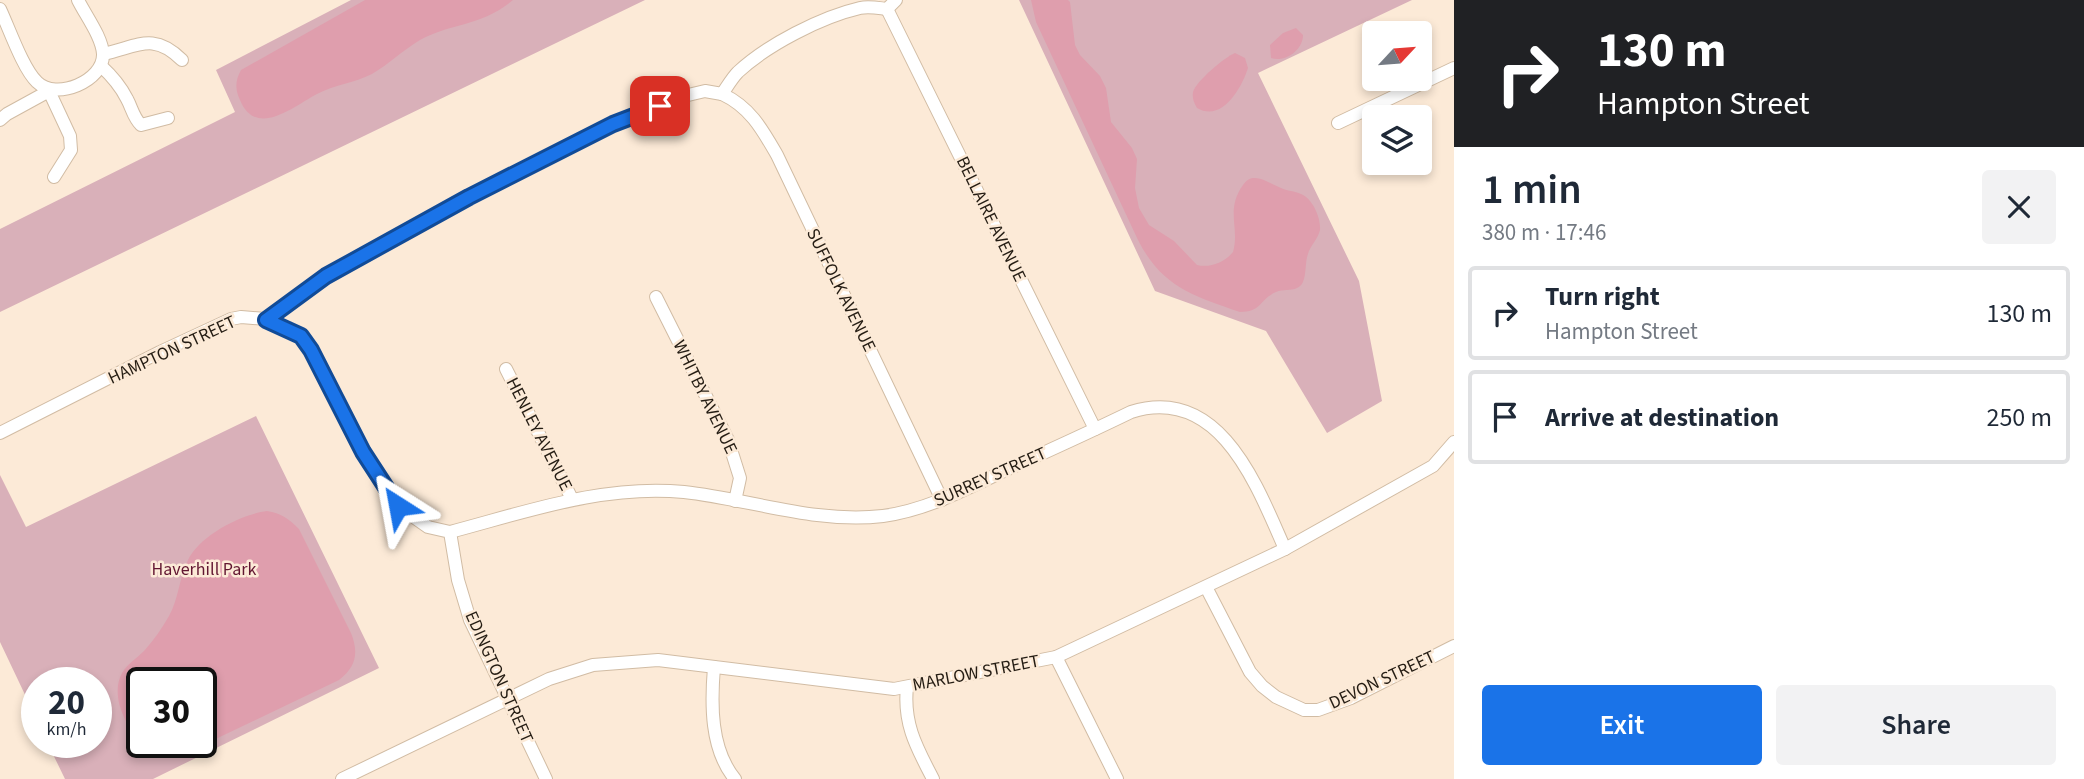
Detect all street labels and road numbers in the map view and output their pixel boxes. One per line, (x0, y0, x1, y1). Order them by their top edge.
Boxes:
street label: BELLAIRE AVENUE (950, 152, 1032, 286)
street label: SUFFOLK AVENUE (800, 224, 882, 356)
street label: HAMPTON STREET (104, 309, 240, 391)
street label: WHITBY AVENUE (667, 336, 743, 458)
street label: HENLEY AVENUE (500, 373, 578, 495)
street label: SURREY STREET (930, 441, 1051, 513)
street label: EDINGTON STREET (459, 607, 539, 747)
street label: DEVON STREET (1325, 644, 1440, 716)
street label: MARLOW STREET (910, 648, 1042, 698)

